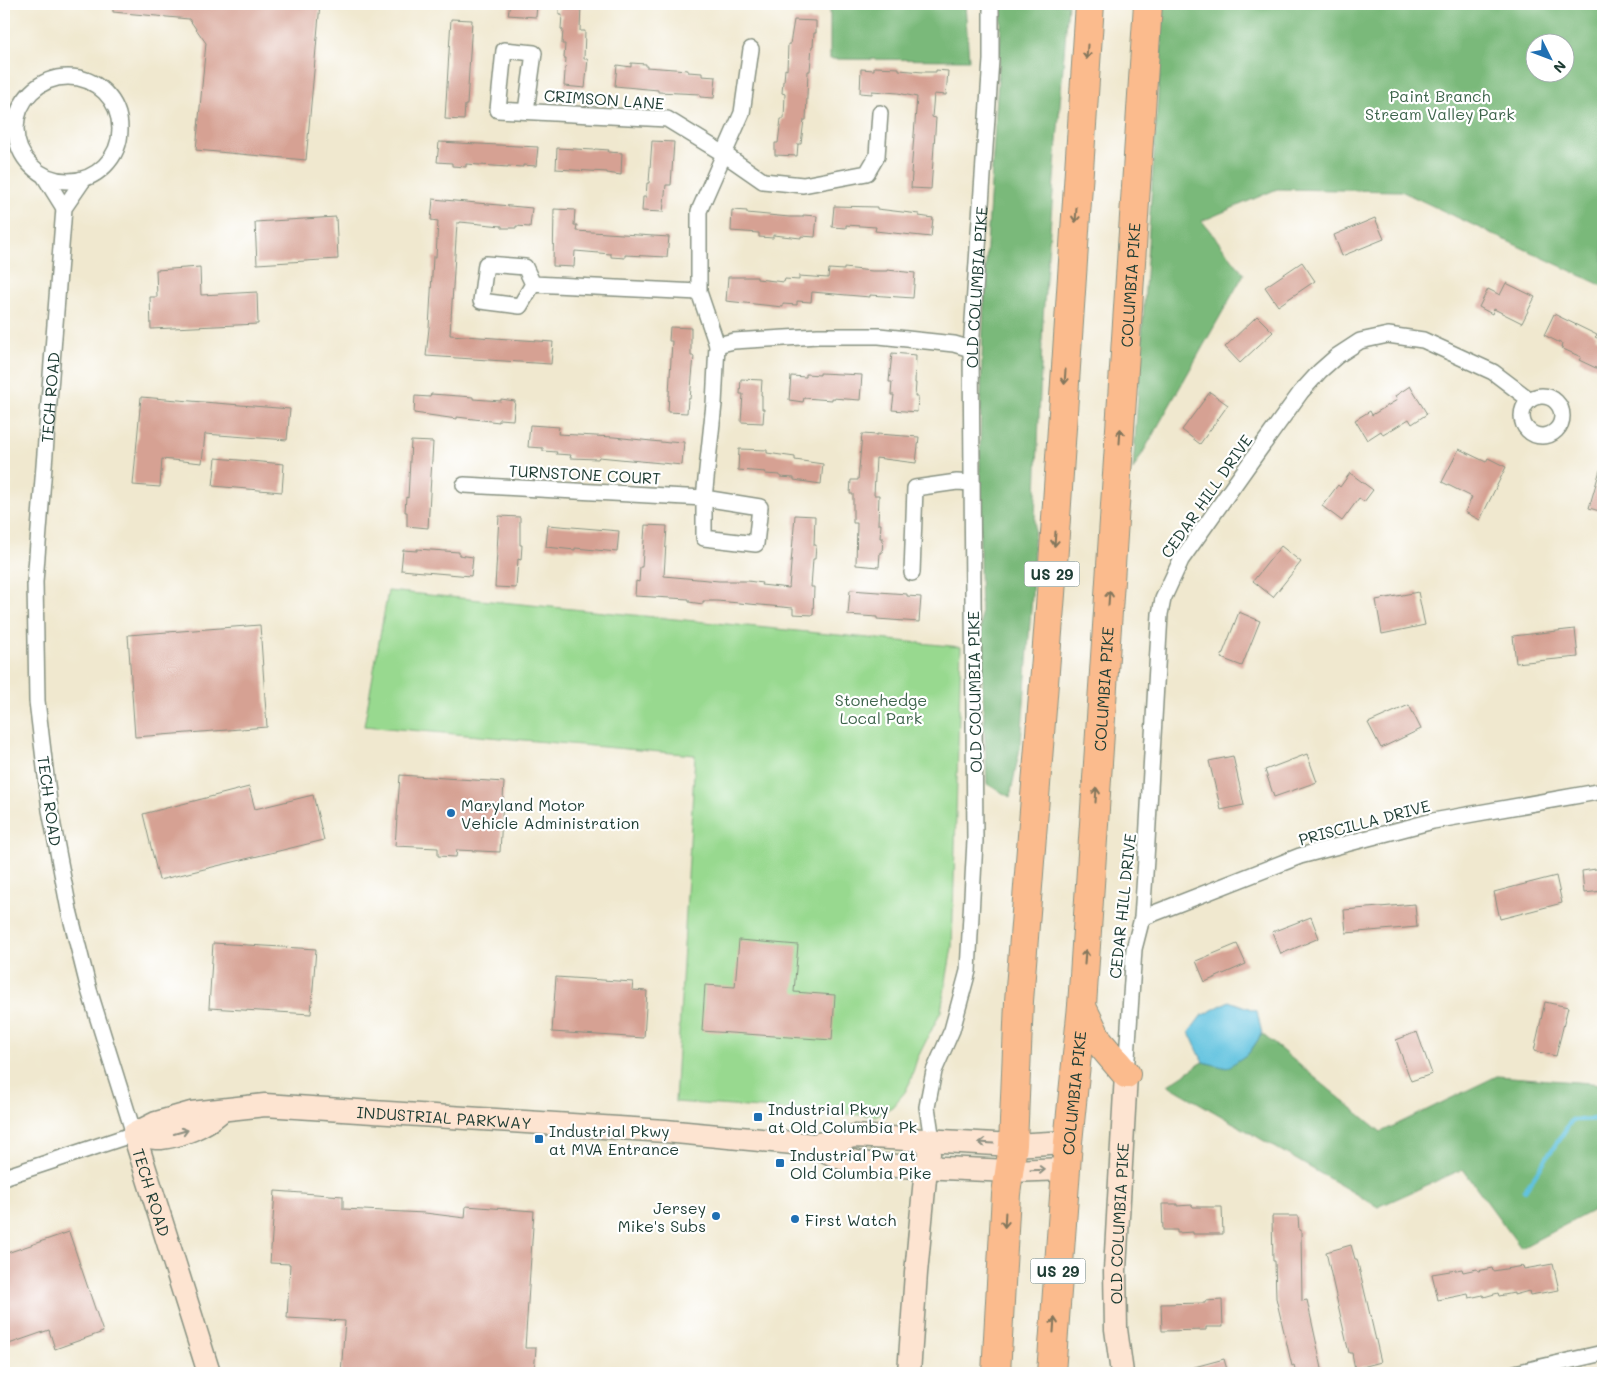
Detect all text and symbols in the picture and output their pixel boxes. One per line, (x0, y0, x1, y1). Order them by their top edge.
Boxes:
north arrow (1524, 32, 1574, 82)
one-way arrow (1082, 44, 1092, 60)
text: N (1549, 57, 1571, 77)
street label: CRIMSON LANE (543, 84, 665, 114)
park label: Paint Branch Stream Valley Park (1365, 85, 1515, 124)
street label: OLD COLUMBIA PIKE (960, 206, 991, 368)
one-way arrow (1072, 206, 1081, 222)
street label: COLUMBIA PIKE (1115, 222, 1144, 348)
street label: TECH ROAD (35, 351, 63, 444)
one-way arrow (1061, 368, 1070, 384)
one-way arrow (1115, 428, 1124, 444)
street label: CEDAR HILL DRIVE (1155, 430, 1257, 562)
street label: TURNSTONE COURT (508, 460, 662, 488)
one-way arrow (1050, 531, 1059, 547)
road number: US 29 (1024, 562, 1080, 586)
one-way arrow (1104, 590, 1114, 606)
street label: OLD COLUMBIA PIKE (962, 611, 986, 773)
street label: COLUMBIA PIKE (1088, 626, 1117, 752)
park label: Stonehedge Local Park (835, 689, 927, 728)
street label: TECH ROAD (33, 754, 67, 848)
one-way arrow (1091, 787, 1100, 803)
place label: Maryland Motor Vehicle Administration (461, 794, 639, 833)
street label: PRISCILLA DRIVE (1296, 794, 1432, 850)
marker: Maryland Motor Vehicle Administration (445, 807, 457, 819)
street label: CEDAR HILL DRIVE (1104, 832, 1140, 980)
one-way arrow (1080, 950, 1090, 966)
street label: COLUMBIA PIKE (1057, 1030, 1090, 1156)
place label: Industrial Pkwy at Old Columbia Pk (768, 1098, 917, 1137)
street label: INDUSTRIAL PARKWAY (356, 1100, 532, 1133)
marker: Industrial Pkwy at Old Columbia Pk (752, 1111, 764, 1123)
place label: Industrial Pkwy at MVA Entrance (549, 1120, 679, 1159)
one-way arrow (173, 1127, 189, 1137)
marker: Industrial Pkwy at MVA Entrance (533, 1133, 545, 1145)
one-way arrow (978, 1138, 994, 1147)
street label: OLD COLUMBIA PIKE (1104, 1142, 1133, 1305)
place label: Industrial Pw at Old Columbia Pike (790, 1144, 932, 1183)
street label: TECH ROAD (129, 1146, 176, 1239)
marker: Industrial Pw at Old Columbia Pike (774, 1157, 786, 1169)
one-way arrow (1029, 1166, 1045, 1175)
place label: Jersey Mike's Subs (618, 1197, 706, 1236)
place label: First Watch (805, 1209, 896, 1230)
marker: Jersey Mike's Subs (710, 1210, 722, 1222)
one-way arrow (1000, 1212, 1009, 1228)
marker: First Watch (789, 1213, 801, 1225)
road number: US 29 (1030, 1258, 1086, 1284)
one-way arrow (1050, 1317, 1059, 1333)

